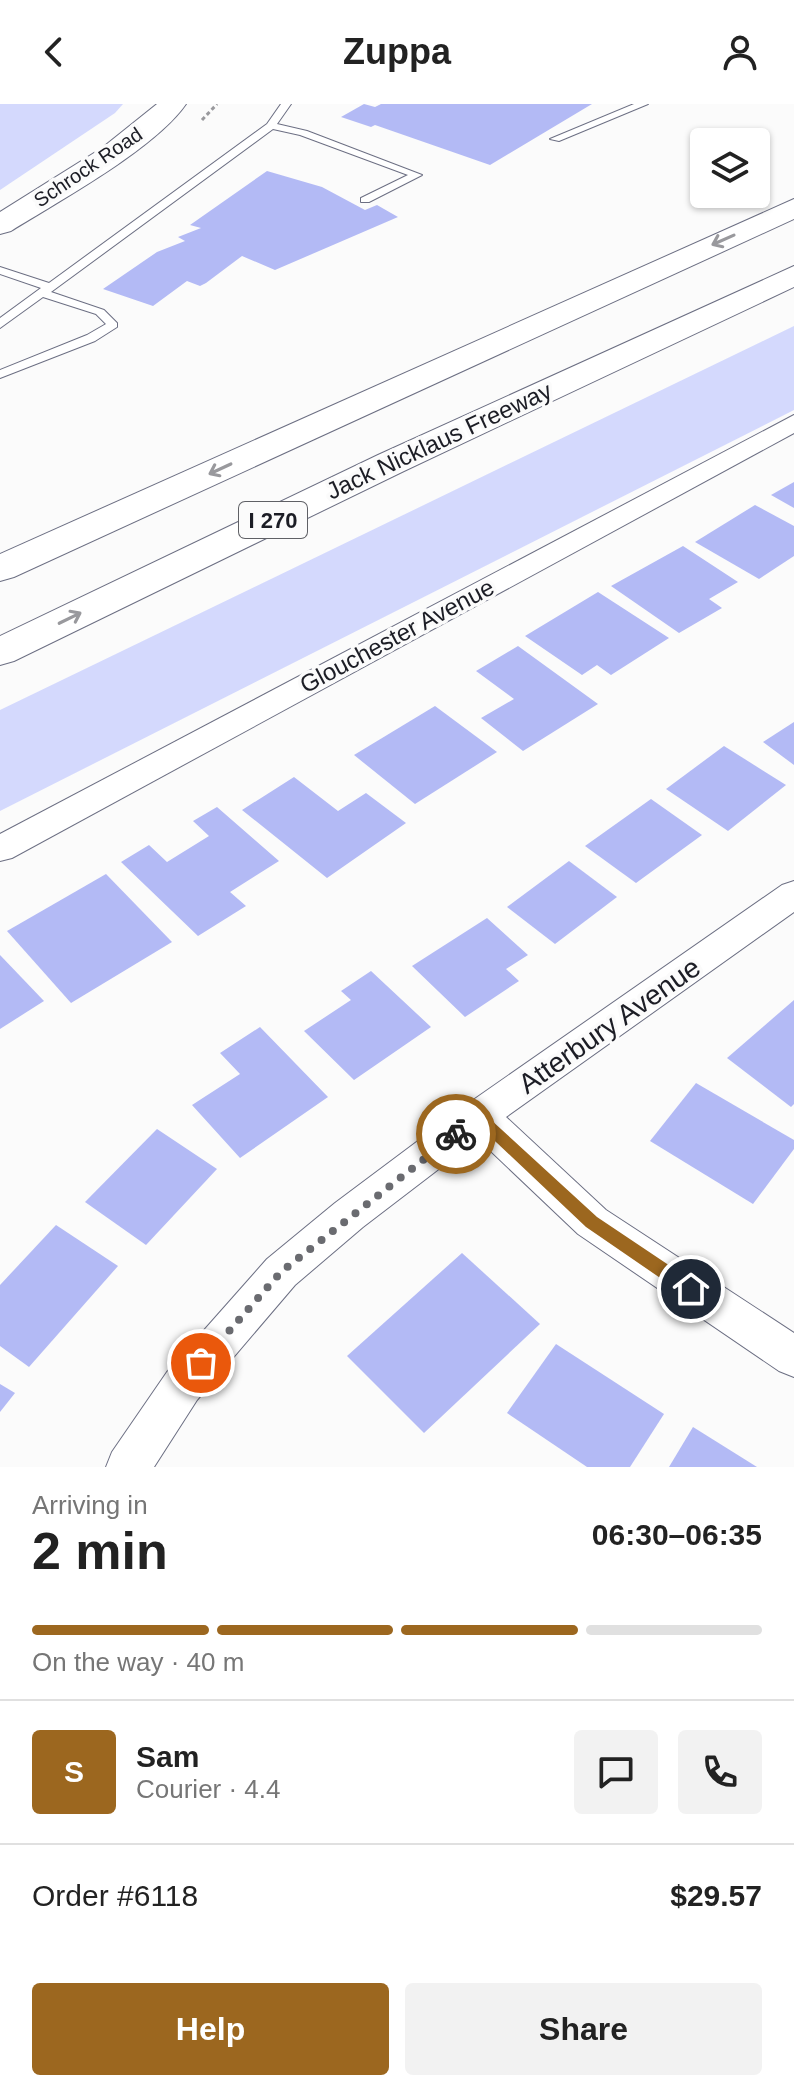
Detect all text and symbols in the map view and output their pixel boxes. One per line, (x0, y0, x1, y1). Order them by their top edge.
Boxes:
icon: back (32, 30, 76, 74)
icon: person (718, 30, 762, 74)
text: Zuppa (343, 31, 451, 72)
street label: Schrock Road (30, 123, 146, 211)
map controls (690, 128, 770, 208)
button: layers (690, 128, 770, 208)
one-way arrow (711, 233, 735, 248)
street label: Jack Nicklaus Freeway (322, 376, 556, 505)
one-way arrow (208, 462, 232, 477)
road number: I 270 (239, 502, 307, 538)
street label: Glouchester Avenue (295, 573, 498, 698)
one-way arrow (58, 610, 82, 625)
street label: Atterbury Avenue (513, 951, 706, 1100)
courier (416, 1094, 496, 1174)
icon: bike (434, 1112, 478, 1156)
pin (657, 1255, 725, 1323)
icon: home (669, 1267, 713, 1311)
pin (167, 1329, 235, 1397)
icon: bag (179, 1341, 223, 1385)
text: Arriving in (32, 1490, 148, 1520)
text: 06:30–06:35 (592, 1518, 762, 1551)
text: 2 min (32, 1522, 168, 1580)
text: On the way · 40 m (32, 1647, 244, 1677)
button: chat (574, 1730, 658, 1814)
button: phone (678, 1730, 762, 1814)
text: Sam (136, 1740, 199, 1773)
text: S (64, 1755, 84, 1788)
text: Courier · 4.4 (136, 1774, 281, 1804)
text: Order #6118 (32, 1879, 198, 1912)
text: $29.57 (670, 1879, 762, 1912)
button: Help (32, 1983, 389, 2075)
button: Share (405, 1983, 762, 2075)

